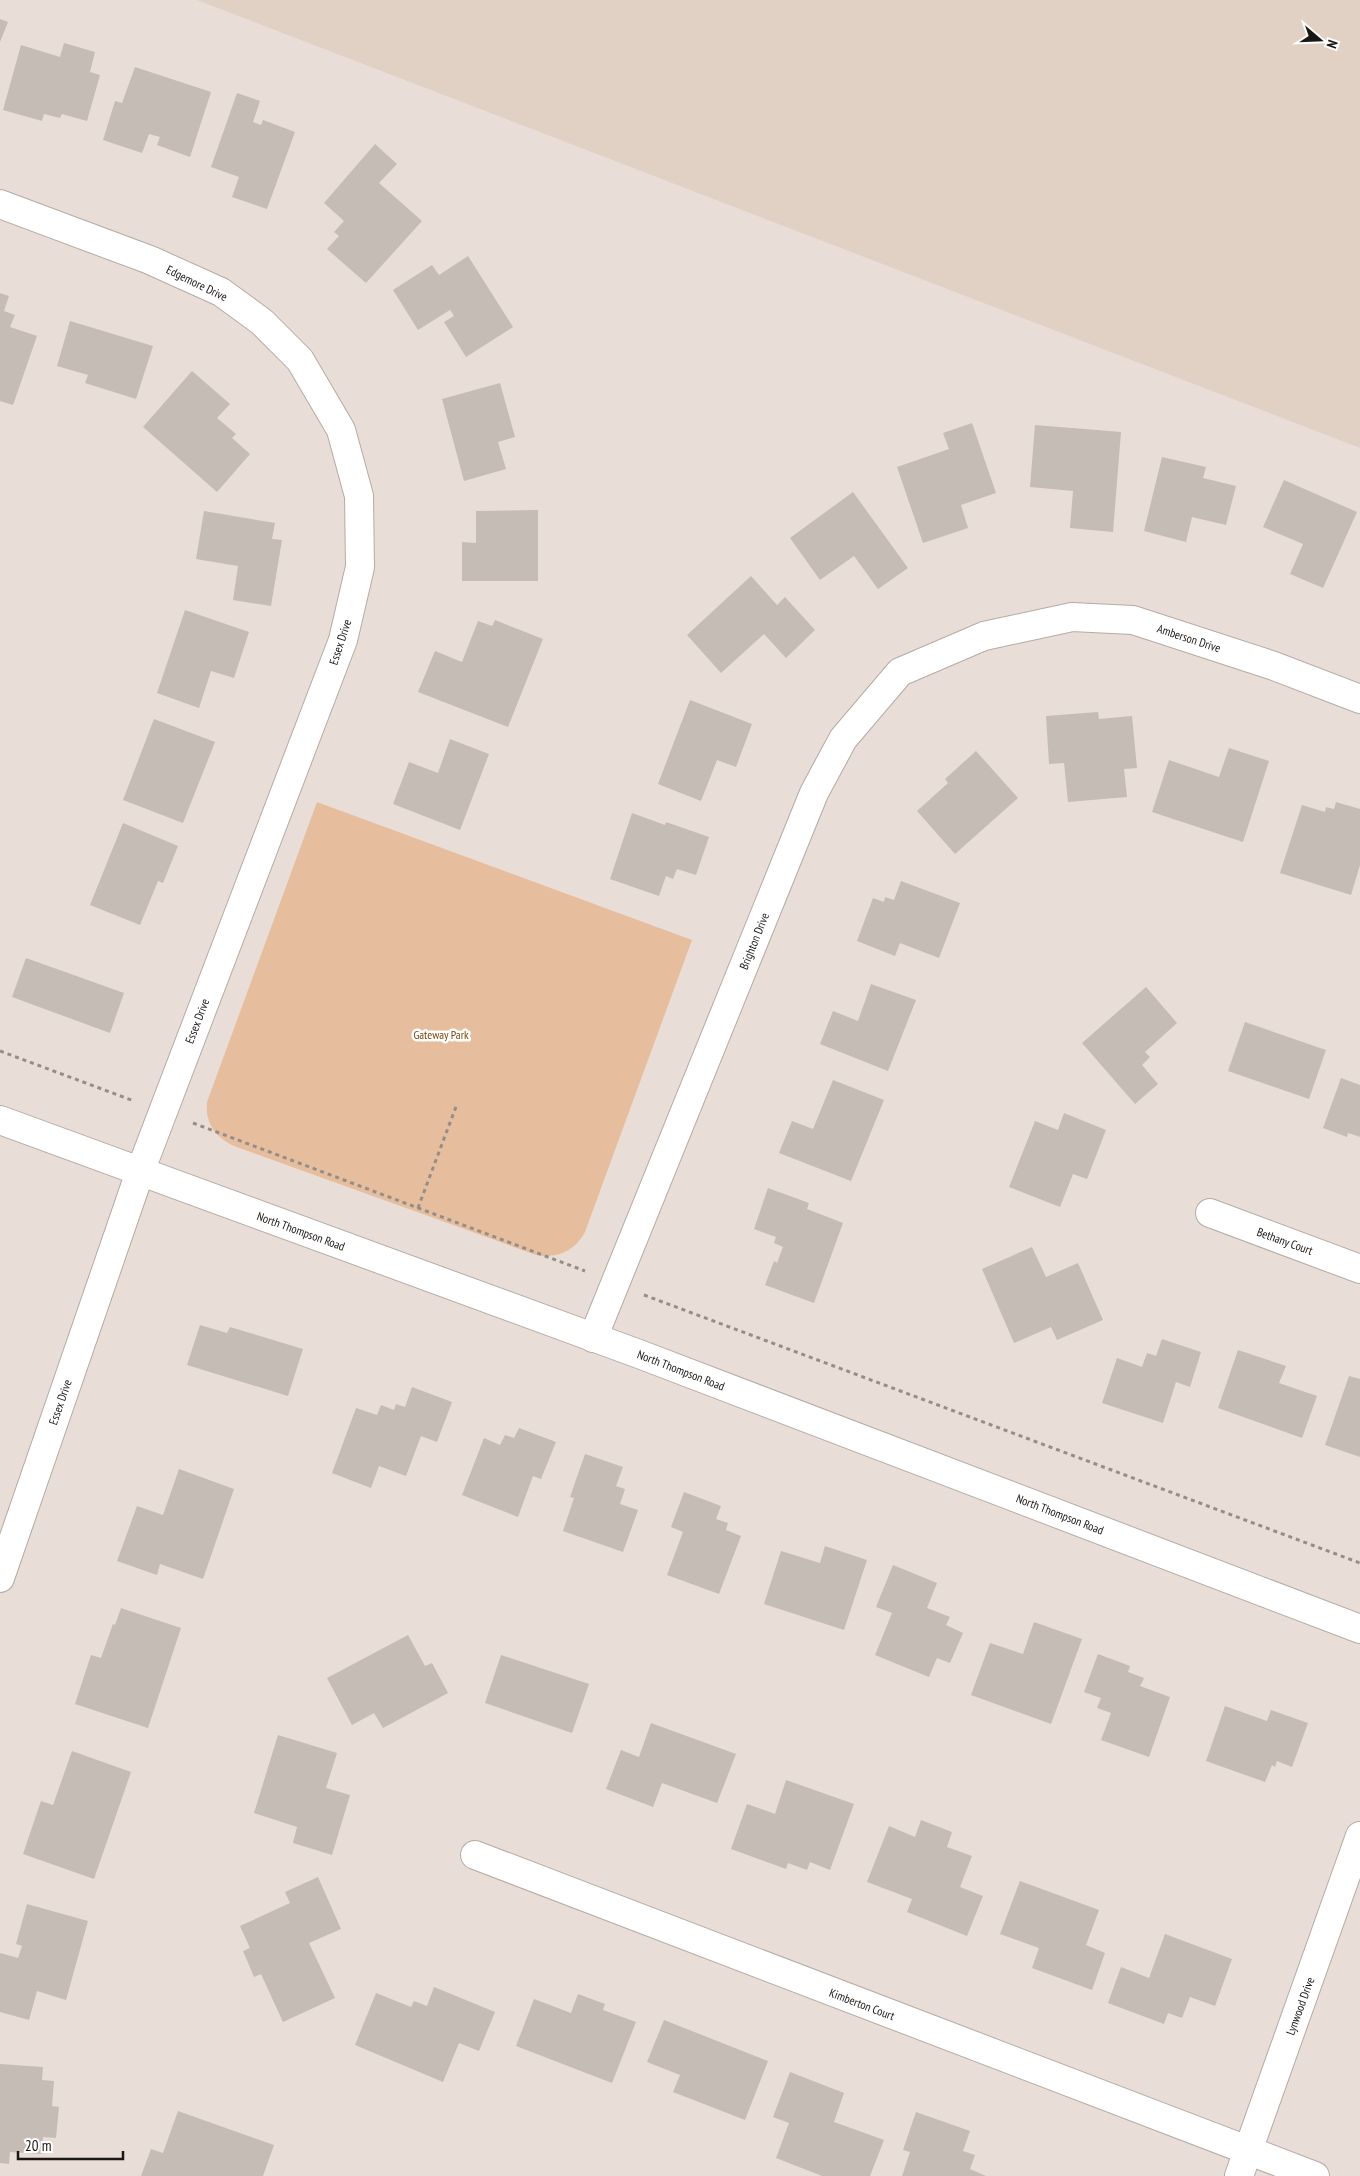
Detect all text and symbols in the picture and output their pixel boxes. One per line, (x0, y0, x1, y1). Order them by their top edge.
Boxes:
north arrow (1295, 15, 1345, 65)
text: N (1323, 38, 1342, 51)
street label: Edgemore Drive (164, 262, 230, 304)
street label: Essex Drive (326, 617, 354, 667)
street label: Amberson Drive (1155, 621, 1223, 655)
street label: Brighton Drive (736, 910, 772, 972)
street label: Essex Drive (182, 996, 212, 1046)
park label: Gateway Park (413, 1027, 469, 1042)
street label: North Thompson Road (255, 1208, 347, 1254)
street label: Bethany Court (1255, 1224, 1316, 1258)
street label: North Thompson Road (635, 1346, 727, 1394)
street label: Essex Drive (45, 1377, 75, 1427)
street label: North Thompson Road (1014, 1490, 1106, 1538)
street label: Lynwood Drive (1283, 1975, 1317, 2037)
street label: Kimberton Court (827, 1985, 897, 2024)
scale bar (18, 2128, 122, 2160)
text: 20 m (25, 2136, 51, 2155)

